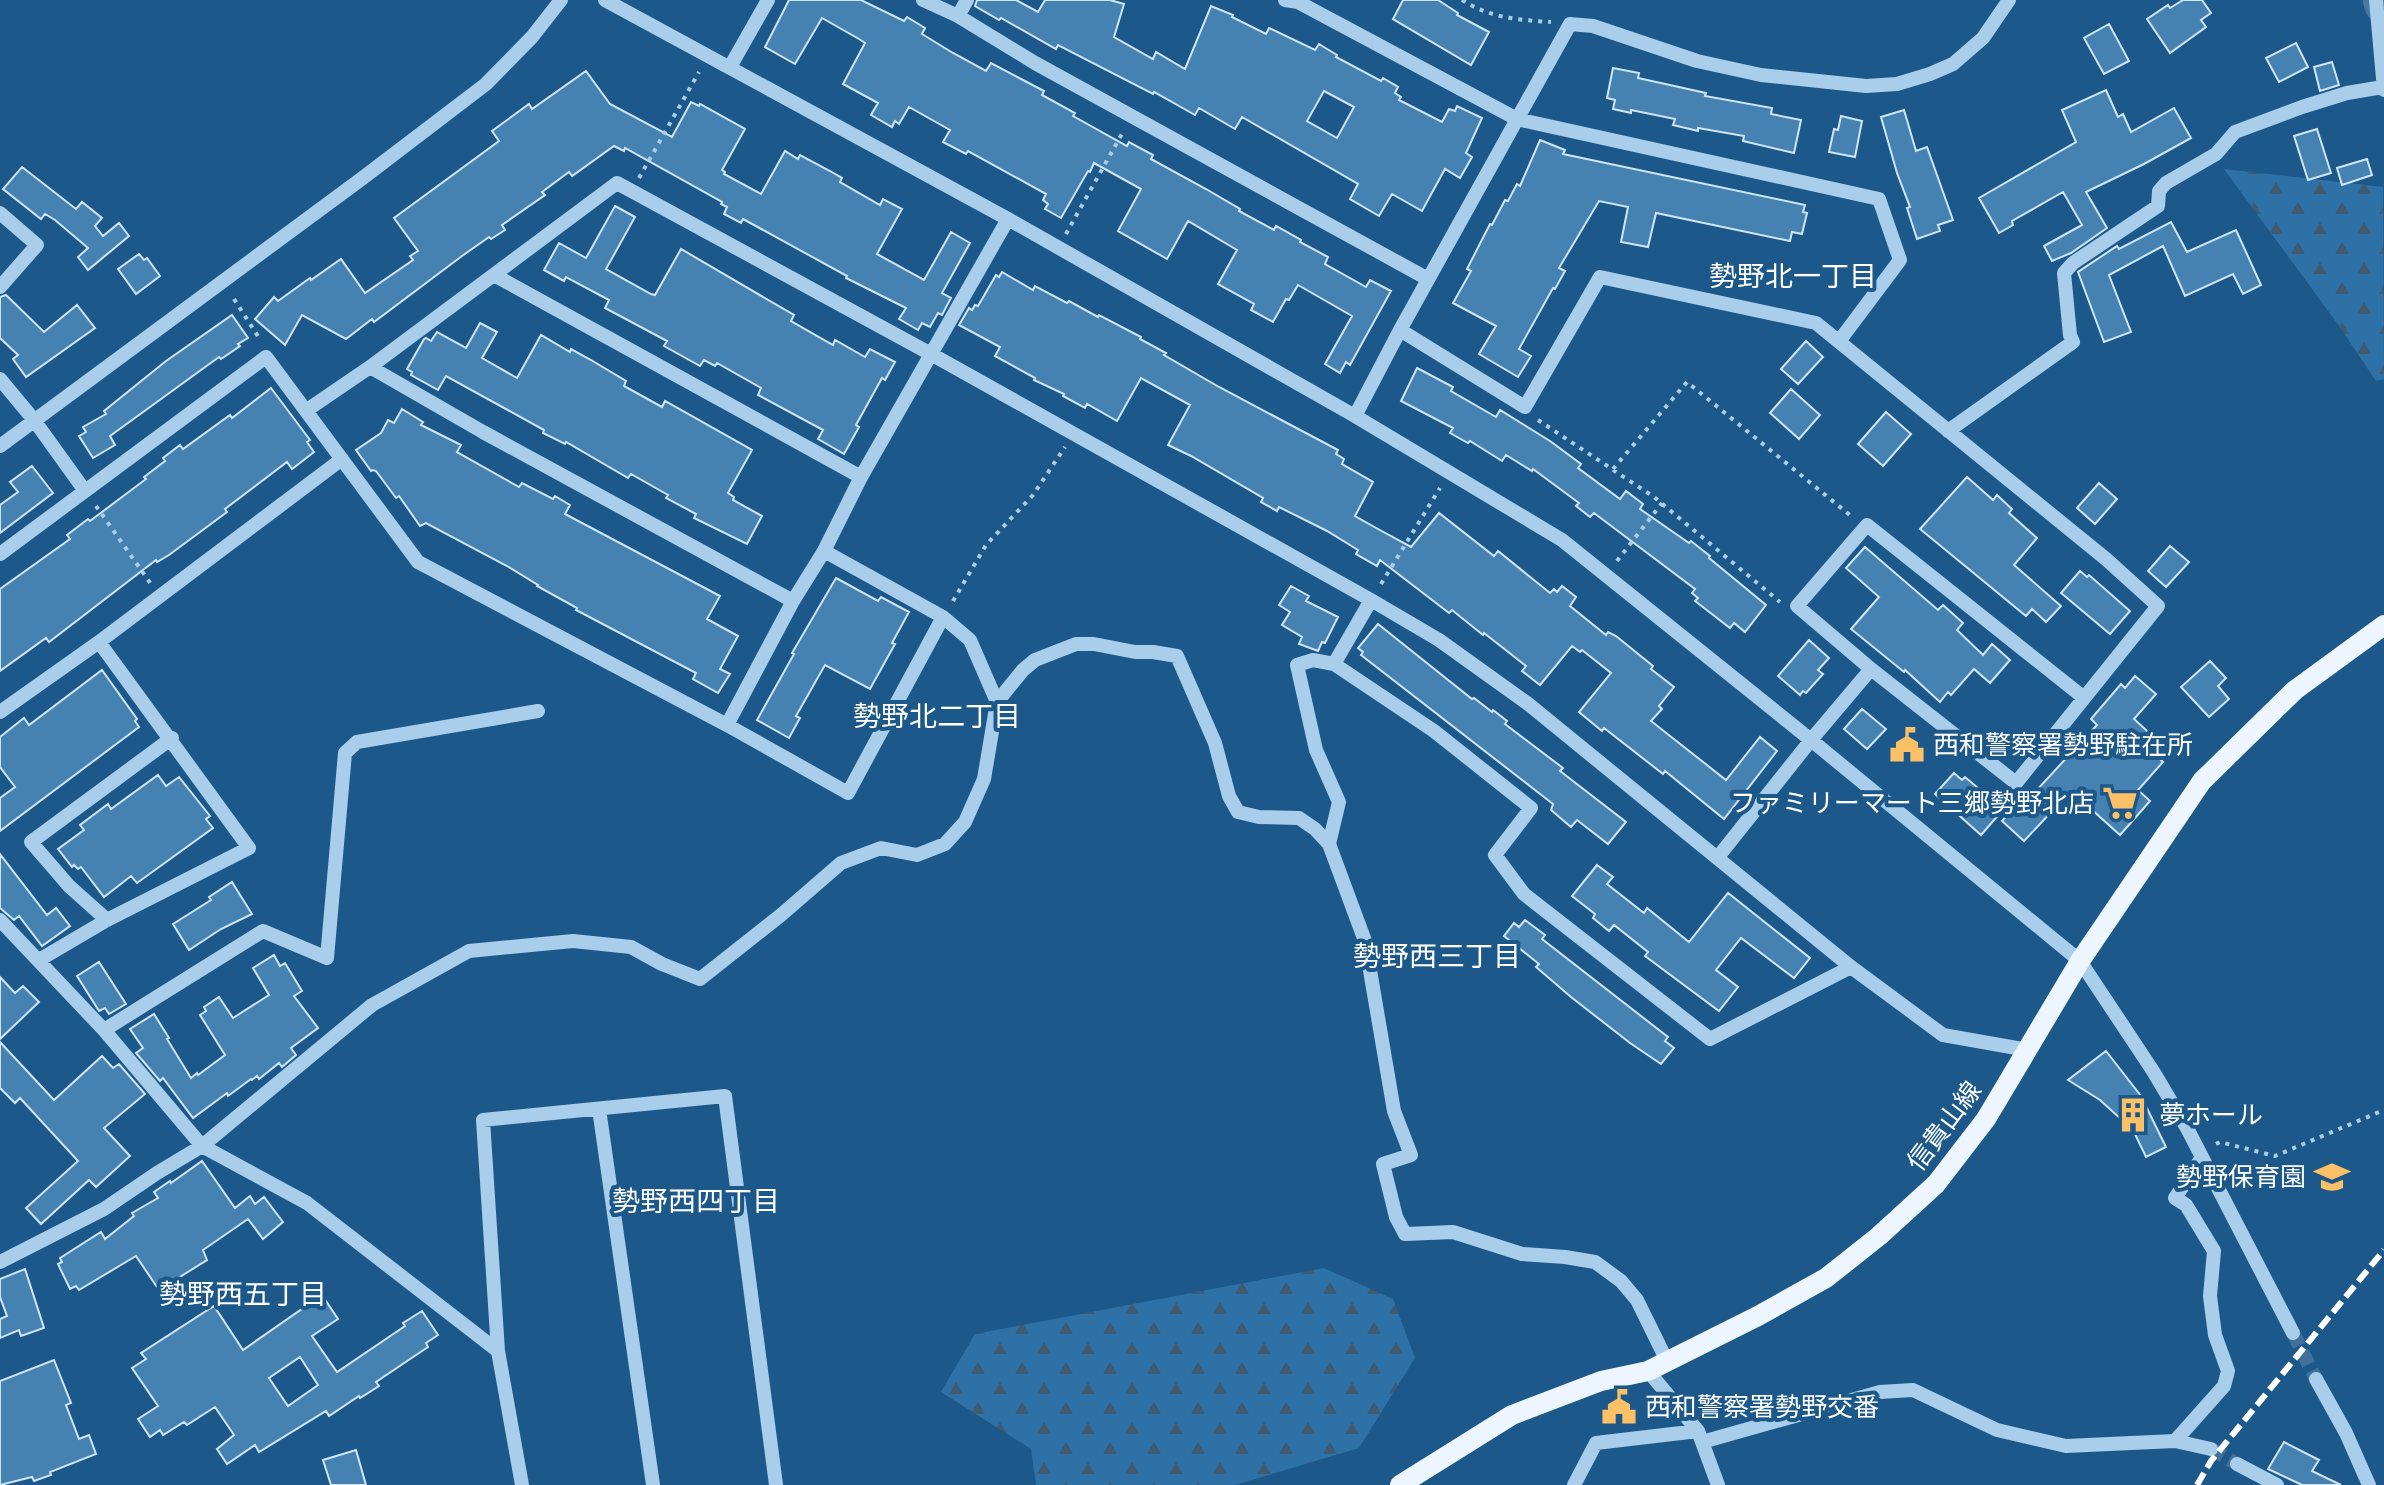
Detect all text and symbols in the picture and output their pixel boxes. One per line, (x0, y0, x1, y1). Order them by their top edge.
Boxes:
district label: 勢野北一丁目 (1709, 260, 1877, 293)
district label: 勢野北二丁目 (853, 700, 1021, 733)
public building icon: 西和警察署勢野駐在所 (1888, 726, 1926, 764)
place label: 西和警察署勢野駐在所 (1933, 730, 2193, 761)
supermarket icon: ファミリーマート三郷勢野北店 (2101, 784, 2139, 822)
place label: ファミリーマート三郷勢野北店 (1730, 788, 2094, 819)
district label: 勢野西三丁目 (1353, 940, 1521, 973)
street label: 信貴山線 (1901, 1075, 1988, 1177)
building icon: 夢ホール (2114, 1096, 2152, 1134)
place label: 夢ホール (2159, 1100, 2263, 1131)
school or university icon: 勢野保育園 (2313, 1158, 2351, 1196)
place label: 勢野保育園 (2176, 1162, 2306, 1193)
district label: 勢野西四丁目 (612, 1185, 780, 1218)
district label: 勢野西五丁目 (159, 1278, 327, 1311)
public building icon: 西和警察署勢野交番 (1600, 1388, 1638, 1426)
place label: 西和警察署勢野交番 (1645, 1392, 1879, 1423)

